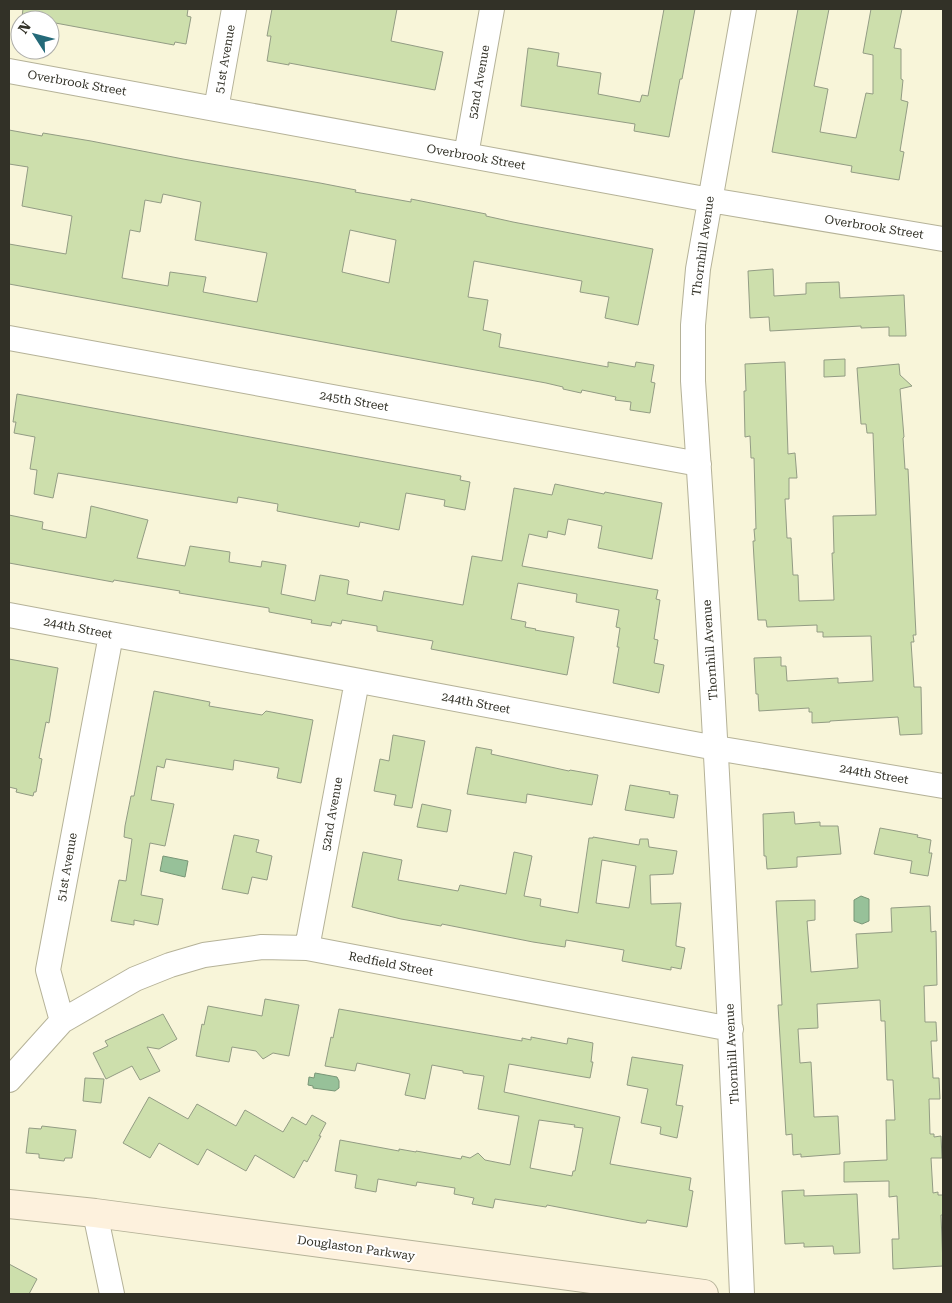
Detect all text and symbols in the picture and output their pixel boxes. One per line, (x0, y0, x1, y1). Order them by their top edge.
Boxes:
north arrow (10, 10, 60, 60)
text: N (15, 18, 34, 36)
street label: 51st Avenue (212, 23, 238, 95)
street label: 52nd Avenue (466, 43, 492, 120)
street label: Overbrook Street (26, 67, 128, 99)
street label: Overbrook Street (425, 141, 527, 173)
street label: Thornhill Avenue (689, 195, 717, 297)
street label: Overbrook Street (823, 212, 925, 242)
street label: 245th Street (318, 388, 390, 414)
street label: Thornhill Avenue (699, 599, 720, 701)
street label: 244th Street (42, 614, 114, 642)
street label: 244th Street (440, 689, 512, 717)
street label: 244th Street (838, 761, 910, 787)
street label: 52nd Avenue (319, 775, 345, 852)
street label: 51st Avenue (54, 831, 80, 903)
street label: Redfield Street (347, 949, 435, 979)
street label: Thornhill Avenue (722, 1003, 742, 1105)
street label: Douglaston Parkway (296, 1233, 417, 1263)

